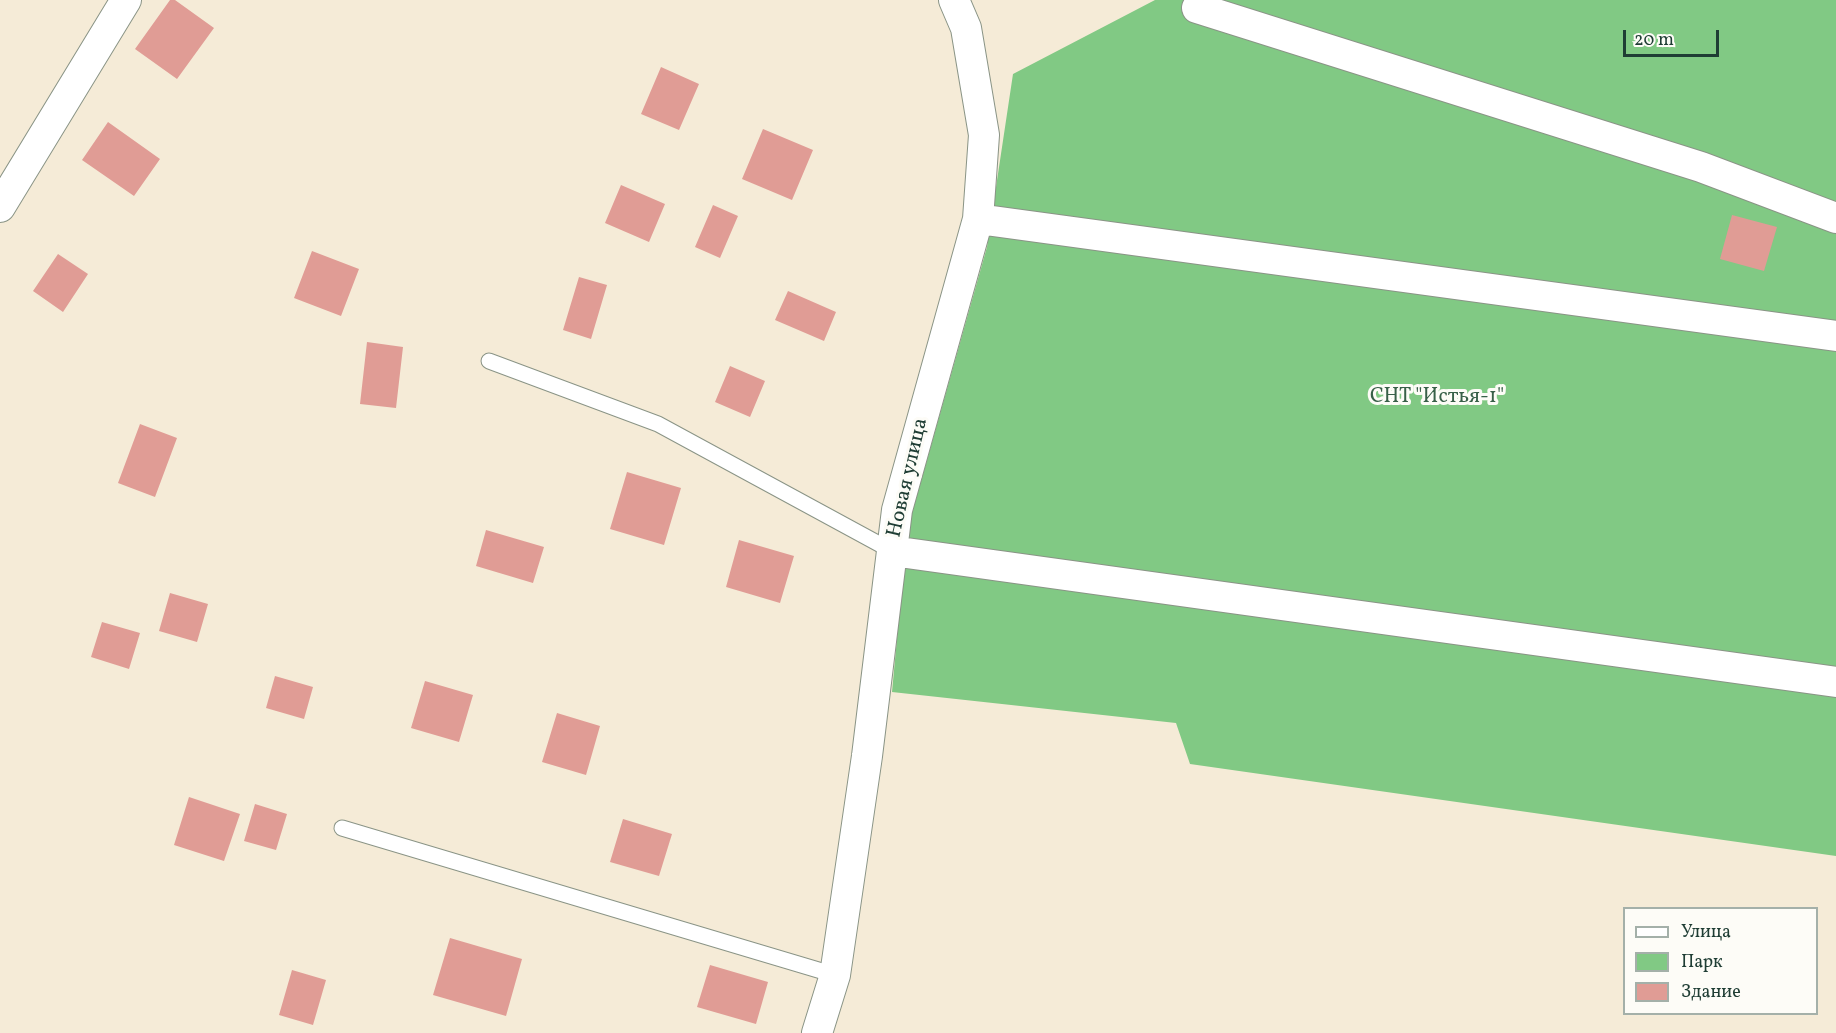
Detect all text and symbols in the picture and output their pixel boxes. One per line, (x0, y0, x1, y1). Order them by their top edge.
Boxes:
scale bar (1626, 18, 1722, 56)
text: 20 m (1634, 28, 1674, 53)
park label: СНТ "Истья-1" (1370, 385, 1504, 411)
street label: Новая улица (883, 416, 935, 540)
legend (1623, 907, 1818, 1015)
text: Улица (1681, 920, 1731, 945)
text: Парк (1681, 950, 1723, 975)
text: Здание (1681, 980, 1741, 1005)

